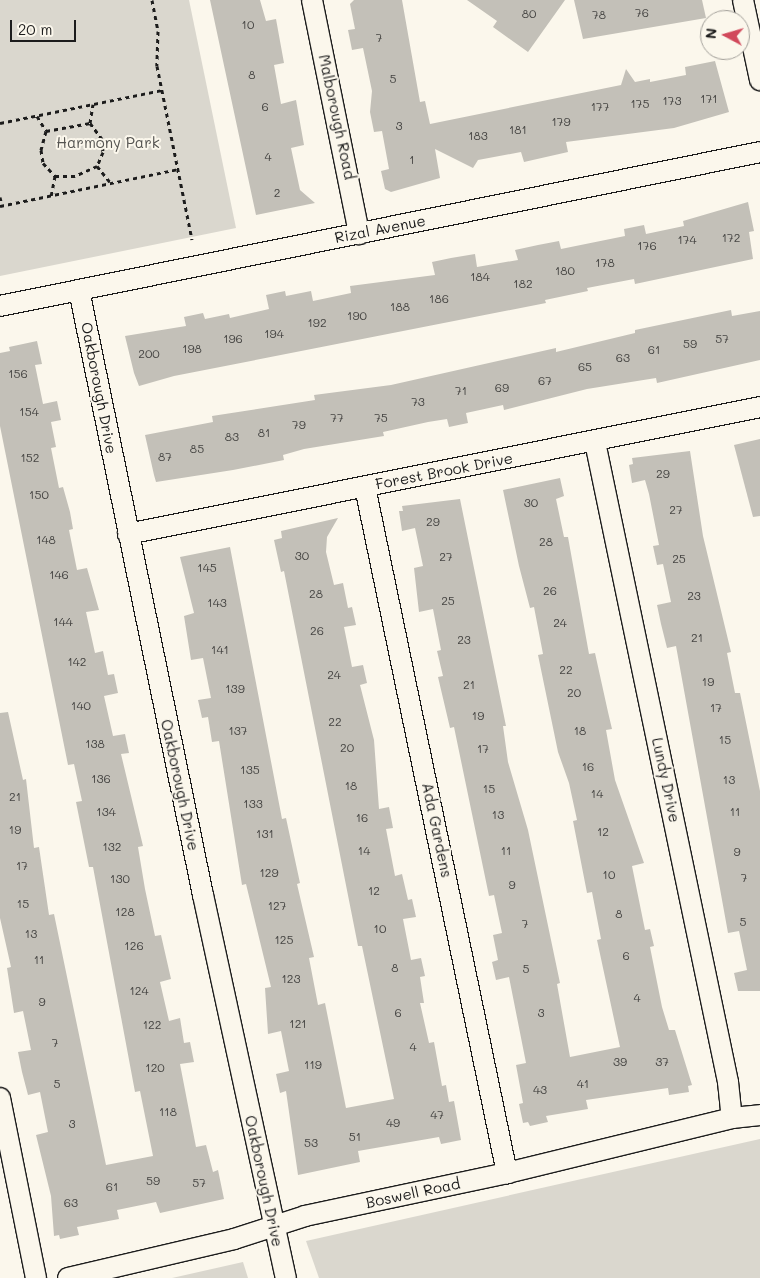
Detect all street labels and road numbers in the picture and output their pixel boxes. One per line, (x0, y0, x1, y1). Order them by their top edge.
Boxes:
street label: Malborough Road (315, 53, 359, 181)
street label: Rizal Avenue (333, 211, 427, 247)
street label: Oakborough Drive (77, 321, 121, 455)
street label: Forest Brook Drive (374, 449, 514, 493)
street label: Oakborough Drive (157, 718, 203, 852)
street label: Lundy Drive (648, 736, 684, 824)
street label: Ada Gardens (418, 781, 456, 879)
street label: Oakborough Drive (241, 1114, 287, 1248)
street label: Boswell Road (364, 1174, 462, 1212)

